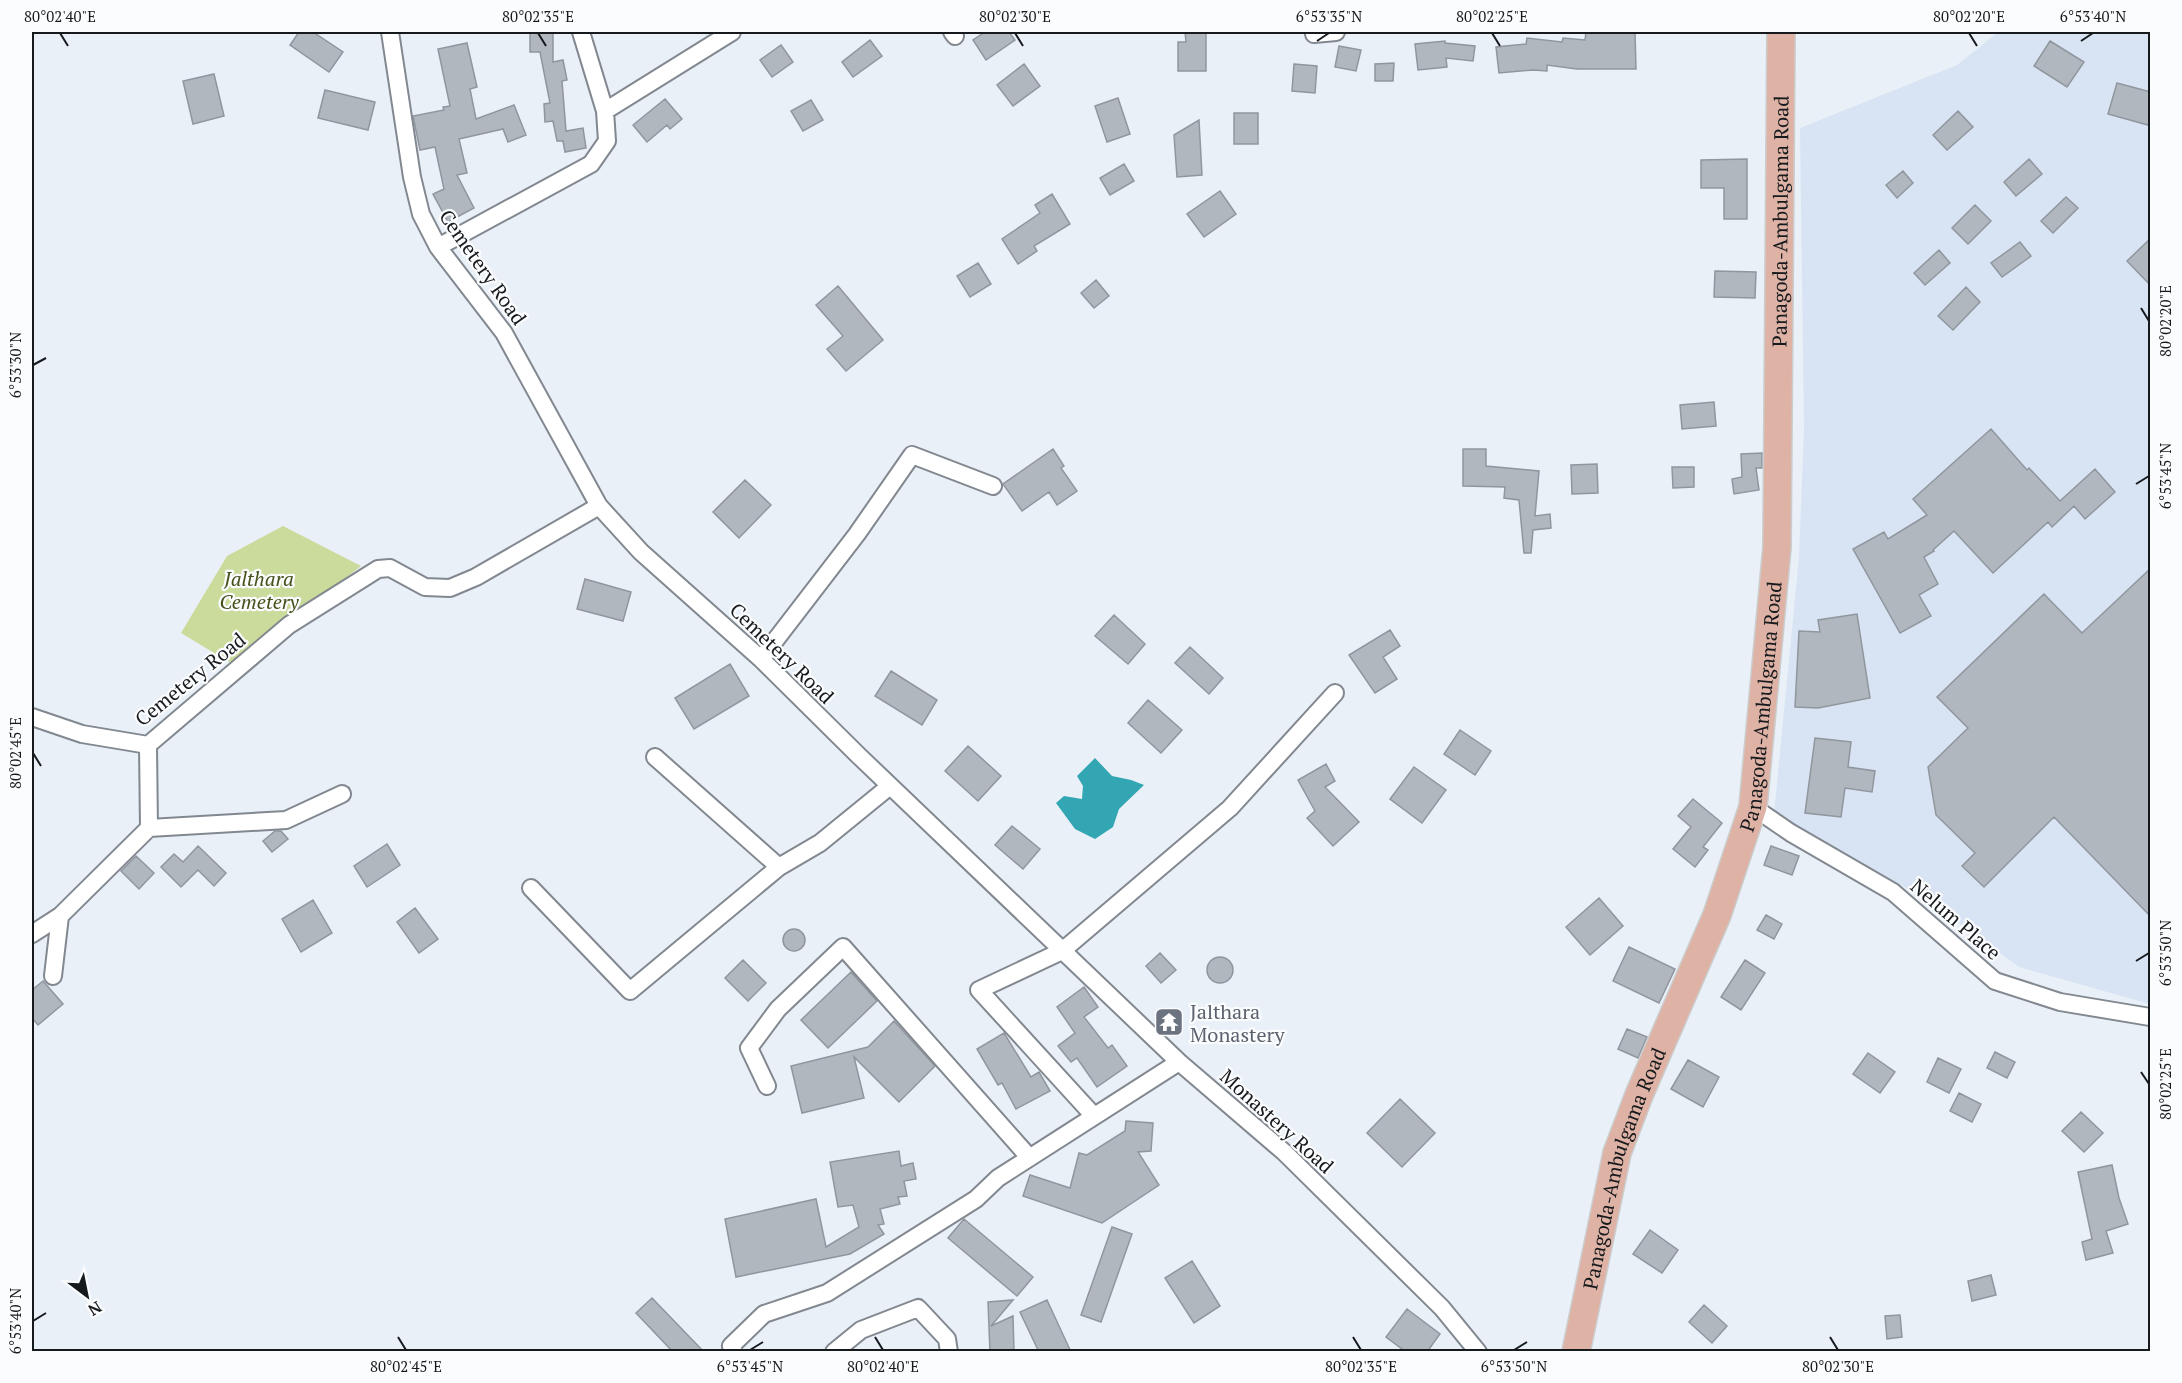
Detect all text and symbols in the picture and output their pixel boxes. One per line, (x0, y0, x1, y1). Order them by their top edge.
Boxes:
text: 80°02'40"E (24, 6, 96, 26)
text: 80°02'35"E (502, 6, 574, 26)
text: 80°02'30"E (979, 6, 1051, 26)
text: 6°53'35"N (1296, 6, 1362, 26)
text: 80°02'25"E (1456, 6, 1528, 26)
text: 80°02'20"E (1933, 6, 2005, 26)
text: 6°53'40"N (2060, 6, 2126, 26)
street label: Panagoda-Ambulgama Road (1765, 96, 1794, 347)
street label: Cemetery Road (433, 204, 533, 330)
text: 80°02'20"E (2155, 285, 2175, 357)
text: 6°53'30"N (5, 332, 25, 398)
text: 6°53'45"N (2155, 443, 2175, 509)
park label: Jalthara Cemetery (219, 565, 299, 615)
street label: Panagoda-Ambulgama Road (1732, 580, 1787, 835)
street label: Cemetery Road (724, 596, 840, 710)
street label: Cemetery Road (129, 626, 251, 732)
text: 80°02'45"E (5, 717, 25, 789)
street label: Nelum Place (1905, 872, 2007, 966)
text: 6°53'50"N (2155, 920, 2175, 986)
place label: Jalthara Monastery (1190, 998, 1286, 1048)
temple icon: Jalthara Monastery (1153, 1006, 1185, 1038)
street label: Panagoda-Ambulgama Road (1576, 1043, 1671, 1292)
text: 80°02'25"E (2155, 1048, 2175, 1120)
street label: Monastery Road (1214, 1063, 1340, 1179)
north arrow (57, 1266, 117, 1326)
text: 6°53'40"N (5, 1288, 25, 1354)
text: N (84, 1296, 106, 1321)
text: 80°02'45"E (370, 1356, 442, 1376)
text: 6°53'45"N (717, 1356, 783, 1376)
text: 80°02'40"E (847, 1356, 919, 1376)
text: 80°02'35"E (1325, 1356, 1397, 1376)
text: 6°53'50"N (1481, 1356, 1547, 1376)
text: 80°02'30"E (1802, 1356, 1874, 1376)

